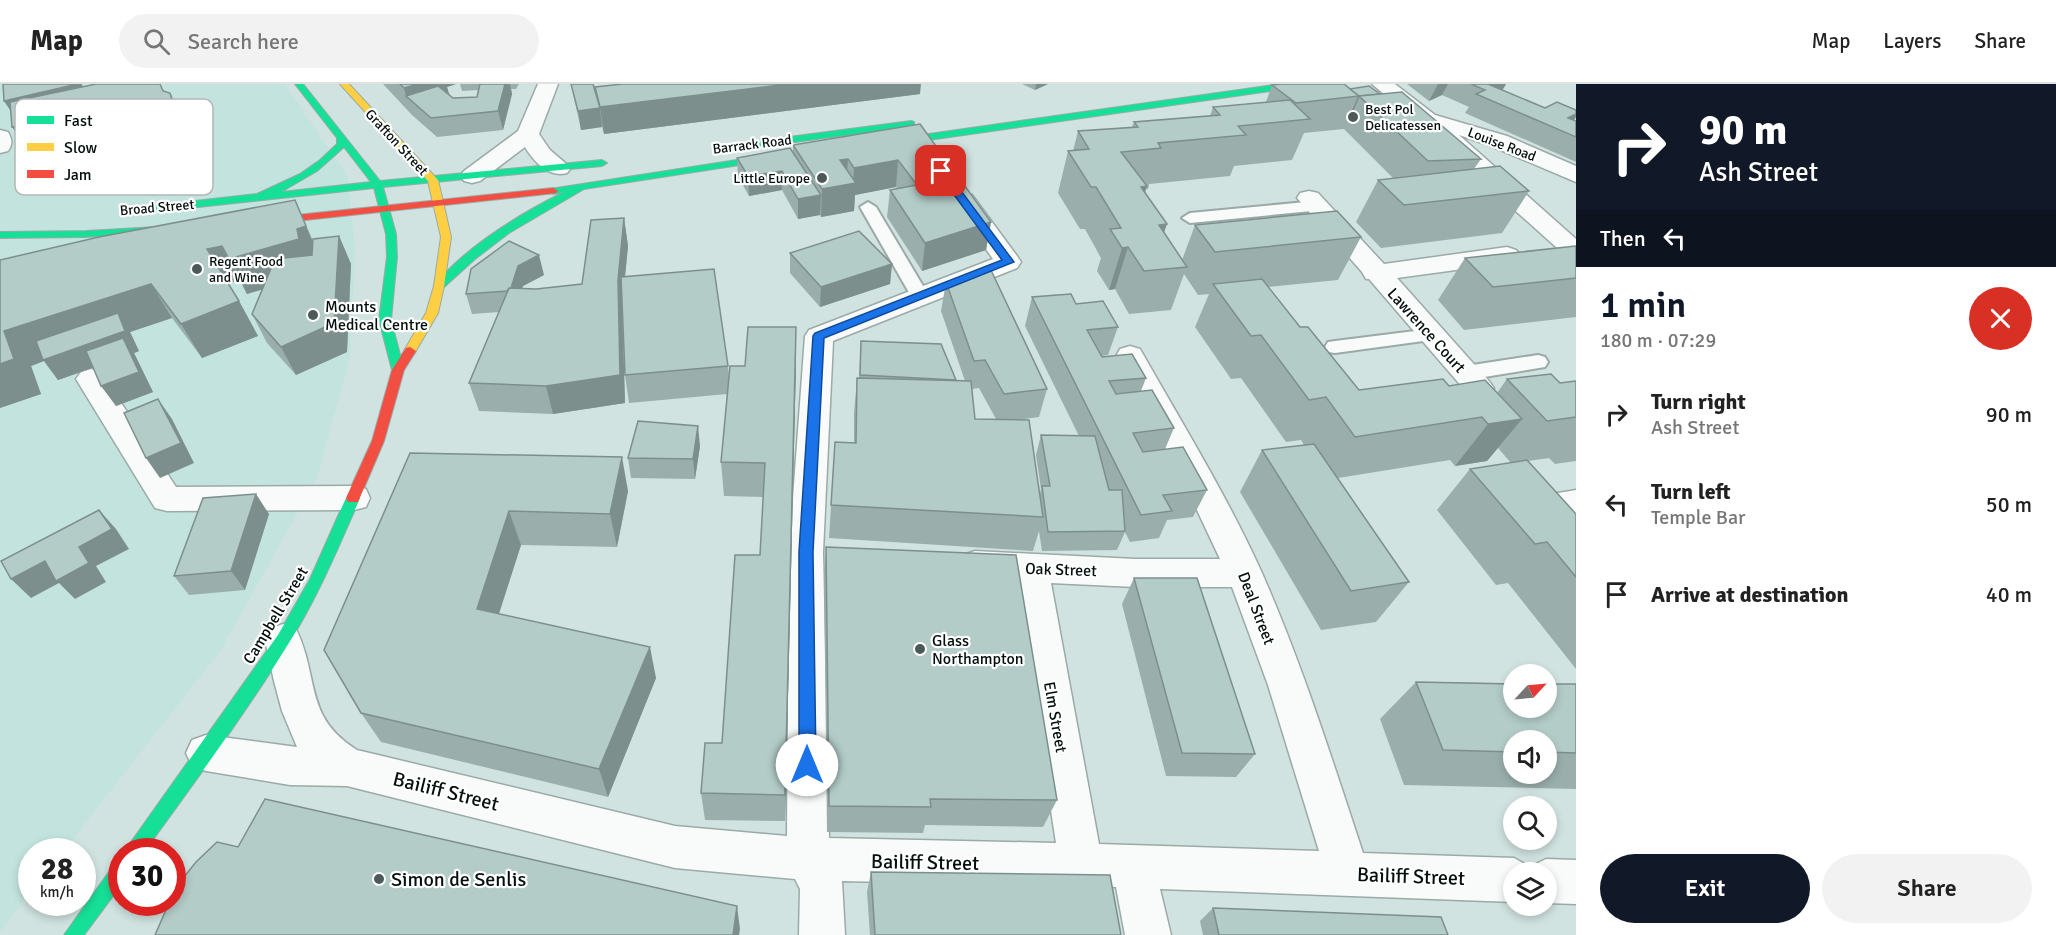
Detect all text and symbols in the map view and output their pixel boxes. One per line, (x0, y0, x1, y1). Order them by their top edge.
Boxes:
search box (119, 14, 539, 68)
text: Map (30, 24, 83, 58)
icon: search (140, 25, 173, 58)
text: Search here (188, 28, 299, 55)
text: Map (1812, 28, 1850, 54)
text: Layers (1883, 28, 1941, 54)
text: Share (1974, 28, 2026, 54)
legend (15, 99, 213, 195)
place label: Best Pol Delicatessen (1365, 101, 1441, 134)
text: 90 m (1699, 105, 1788, 156)
street label: Grafton Street (362, 106, 432, 179)
icon: right (1600, 108, 1678, 186)
marker: Best Pol Delicatessen (1346, 110, 1360, 124)
text: Fast (64, 111, 93, 131)
street label: Louise Road (1465, 124, 1538, 165)
street label: Barrack Road (712, 131, 793, 158)
text: Slow (64, 138, 98, 158)
pin (915, 145, 966, 196)
icon: arrive (924, 154, 957, 187)
text: Ash Street (1699, 156, 1818, 189)
text: Jam (64, 165, 92, 185)
place label: Little Europe (733, 170, 810, 187)
marker: Little Europe (815, 171, 829, 185)
street label: Broad Street (119, 196, 195, 219)
icon: left (1658, 222, 1691, 255)
text: Then (1600, 225, 1646, 252)
place label: Regent Food and Wine (209, 253, 283, 286)
marker: Regent Food and Wine (190, 262, 204, 276)
text: 1 min (1600, 283, 1686, 328)
street label: Lawrence Court (1383, 284, 1470, 378)
button: close (1969, 287, 2032, 350)
place label: Mounts Medical Centre (325, 297, 428, 335)
marker: Mounts Medical Centre (306, 308, 320, 322)
text: 180 m · 07:29 (1600, 328, 1716, 353)
text: Turn right (1651, 388, 1746, 415)
icon: right (1600, 398, 1633, 431)
text: 90 m (1986, 401, 2032, 428)
text: Ash Street (1651, 415, 1739, 440)
text: Turn left (1651, 478, 1731, 505)
icon: left (1600, 488, 1633, 521)
text: 50 m (1986, 491, 2032, 518)
text: Temple Bar (1651, 505, 1745, 530)
street label: Oak Street (1025, 559, 1098, 581)
street label: Campbell Street (239, 563, 313, 668)
street label: Deal Street (1233, 569, 1279, 648)
icon: arrive (1600, 578, 1633, 611)
text: Arrive at destination (1651, 581, 1848, 608)
text: 40 m (1986, 581, 2032, 608)
place label: Glass Northampton (932, 631, 1024, 669)
marker: Glass Northampton (913, 642, 927, 656)
north arrow (1503, 664, 1557, 718)
map controls (1503, 664, 1557, 916)
street label: Elm Street (1039, 680, 1071, 755)
button: sound (1503, 730, 1557, 784)
position arrow (775, 733, 839, 797)
street label: Bailiff Street (390, 766, 501, 817)
button: search (1503, 796, 1557, 850)
speed limit sign: 30 (108, 838, 186, 916)
street label: Bailiff Street (871, 849, 979, 876)
text: 28 (41, 851, 73, 888)
button: Exit (1600, 854, 1810, 923)
button: Share (1822, 854, 2032, 923)
street label: Bailiff Street (1357, 862, 1465, 891)
button: layers (1503, 862, 1557, 916)
place label: Simon de Senlis (391, 867, 526, 892)
marker: Simon de Senlis (372, 872, 386, 886)
text: km/h (40, 883, 74, 901)

